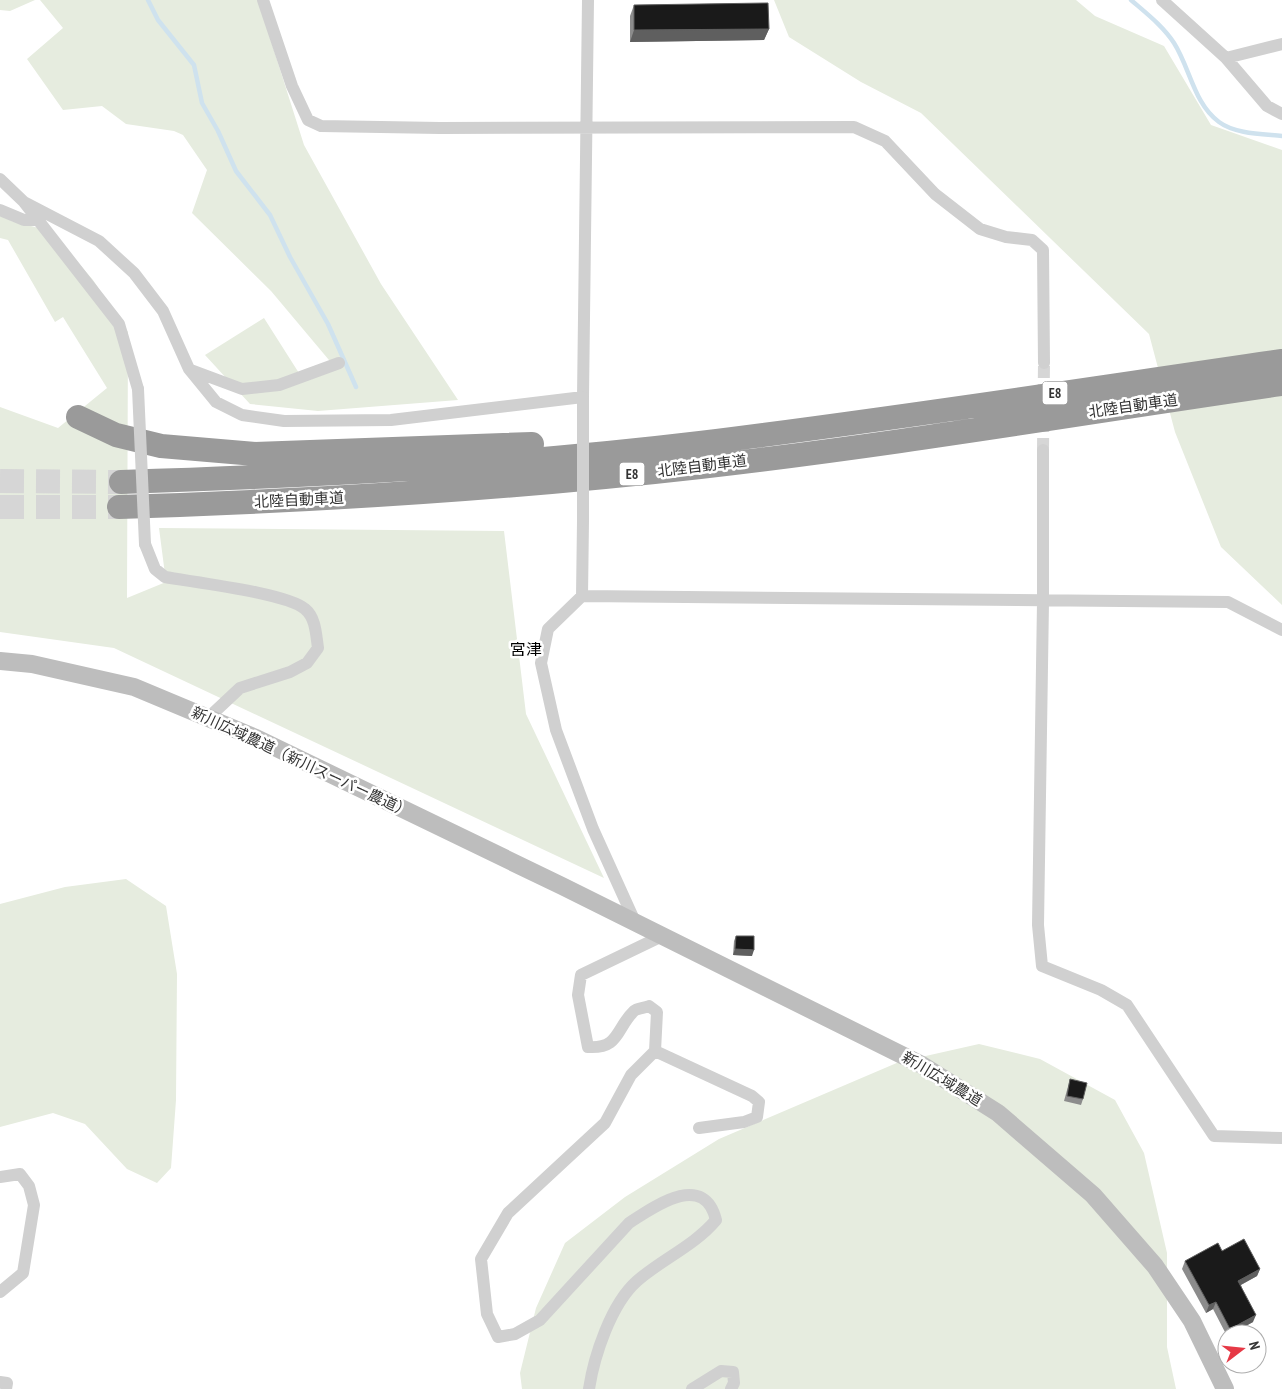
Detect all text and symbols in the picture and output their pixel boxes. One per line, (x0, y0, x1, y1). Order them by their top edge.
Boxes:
road number: E8 (1042, 382, 1068, 404)
street label: 北陸自動車道 (1087, 390, 1179, 421)
street label: 北陸自動車道 (656, 451, 748, 480)
road number: E8 (620, 462, 644, 486)
street label: 北陸自動車道 (254, 488, 344, 511)
district label: 宮津 (510, 639, 542, 659)
street label: 新川広域農道（新川スーパー農道） (189, 702, 414, 821)
street label: 新川広域農道 (899, 1047, 986, 1110)
north arrow (1217, 1324, 1267, 1374)
text: N (1245, 1339, 1264, 1352)

